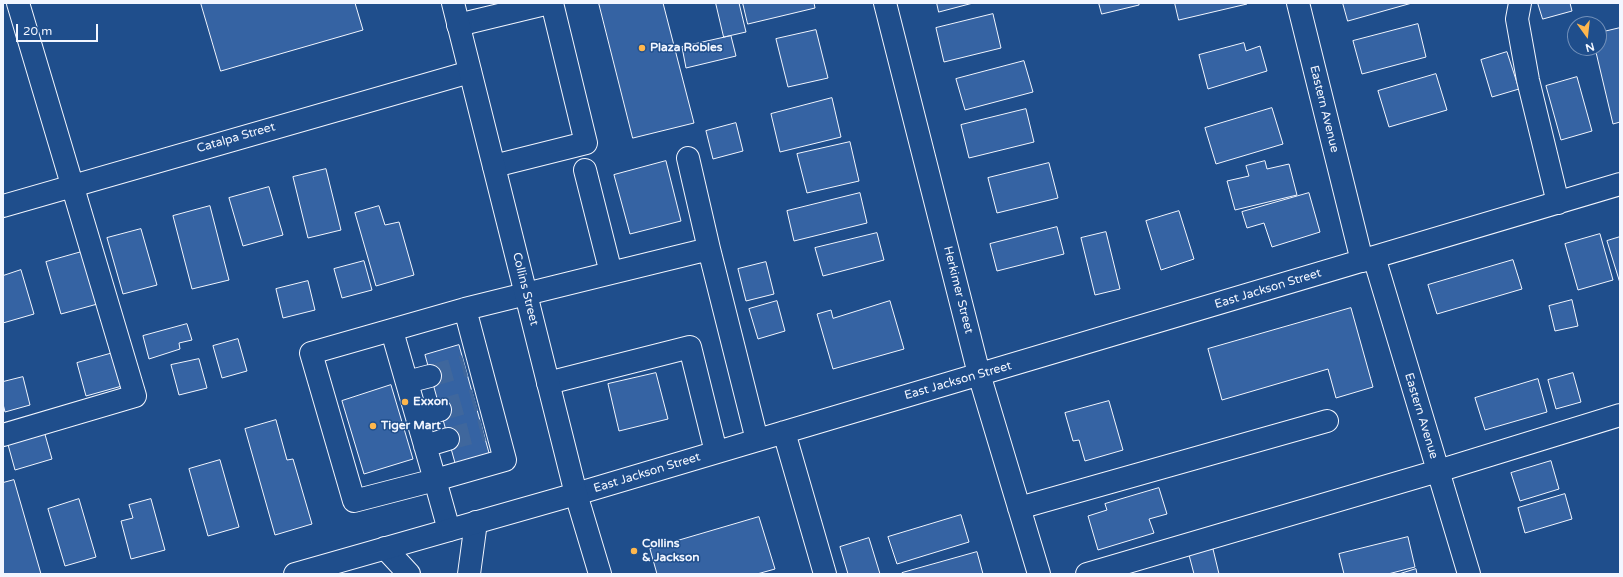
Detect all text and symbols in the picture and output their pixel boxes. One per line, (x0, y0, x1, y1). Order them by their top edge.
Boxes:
scale bar (18, 16, 100, 42)
north arrow (1567, 16, 1607, 56)
text: 20 m (23, 24, 52, 38)
text: N (1584, 40, 1596, 55)
place label: Plaza Robles (650, 41, 723, 55)
marker: Plaza Robles (637, 43, 647, 53)
street label: Eastern Avenue (1306, 64, 1342, 154)
street label: Catalpa Street (195, 120, 277, 156)
street label: Herkimer Street (940, 245, 976, 335)
street label: Collins Street (509, 251, 541, 327)
street label: East Jackson Street (1213, 266, 1323, 312)
street label: East Jackson Street (903, 359, 1013, 403)
street label: Eastern Avenue (1401, 371, 1441, 461)
place label: Exxon (413, 395, 448, 409)
marker: Exxon (400, 397, 410, 407)
place label: Tiger Mart (381, 419, 441, 433)
marker: Tiger Mart (368, 421, 378, 431)
street label: East Jackson Street (592, 450, 702, 496)
place label: Collins & Jackson (642, 537, 699, 565)
marker: Collins & Jackson (629, 546, 639, 556)

